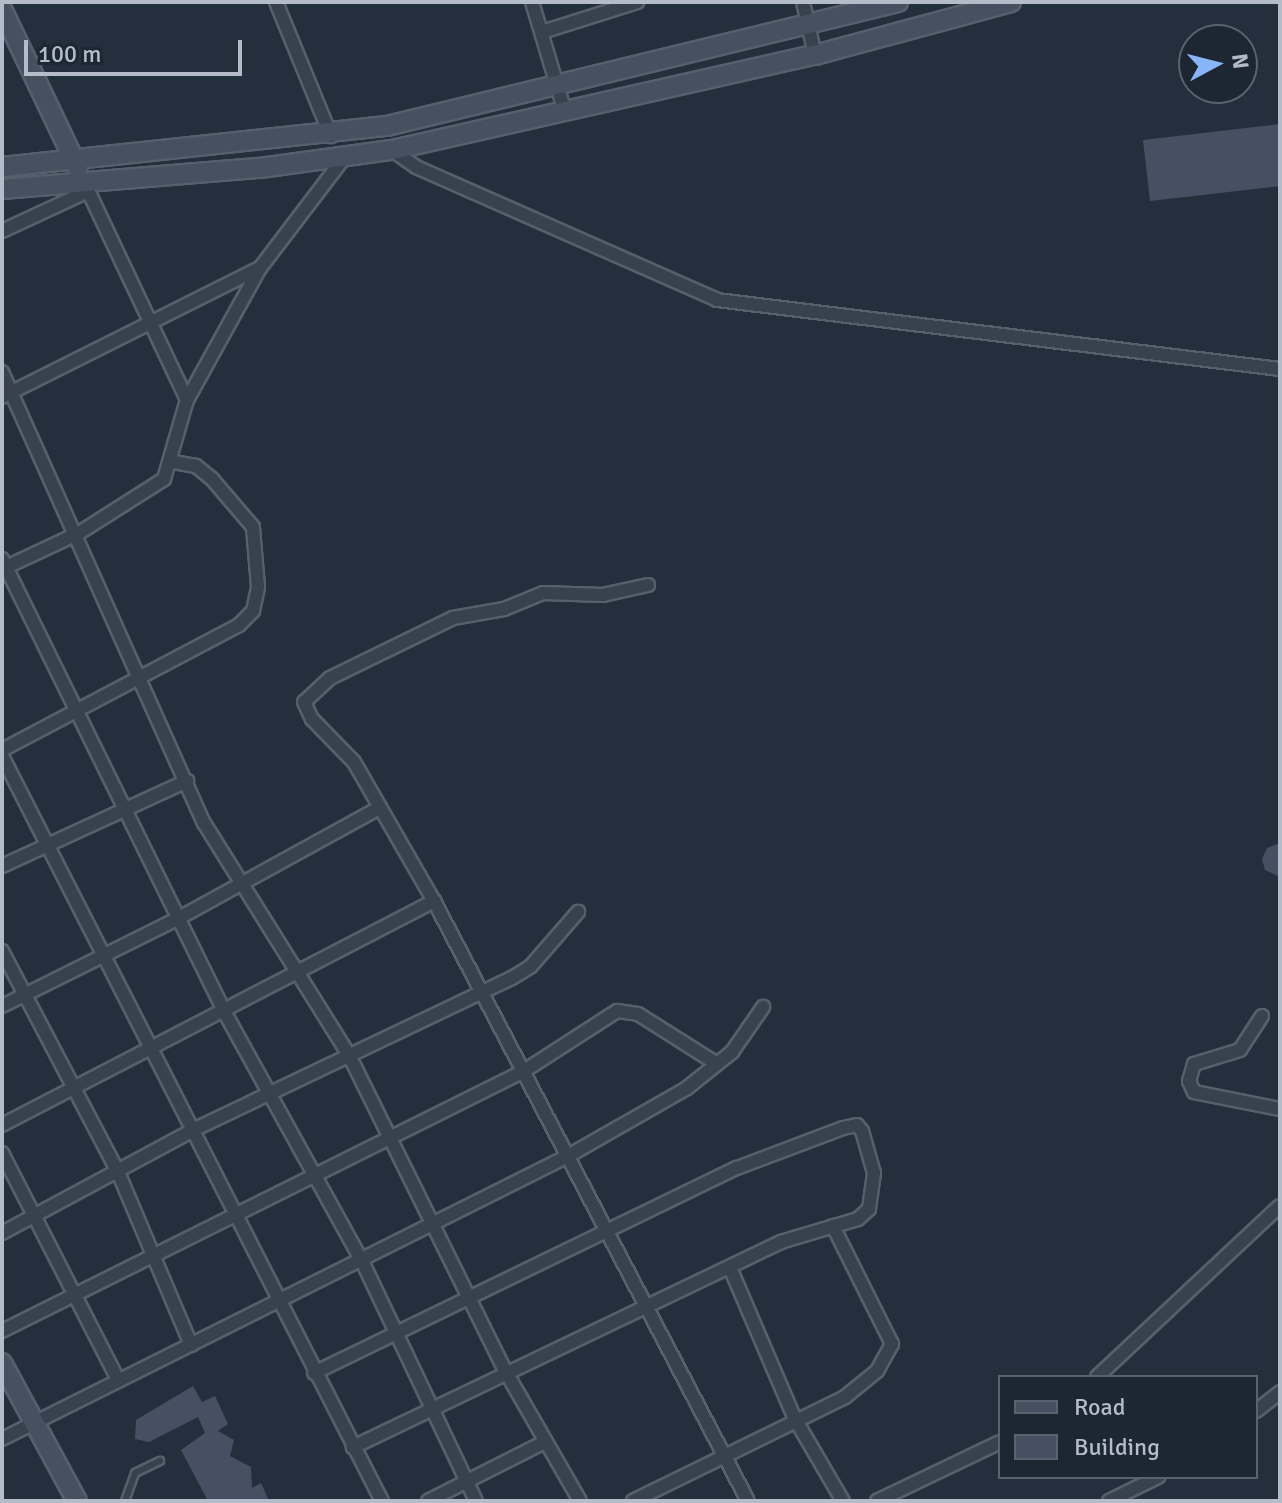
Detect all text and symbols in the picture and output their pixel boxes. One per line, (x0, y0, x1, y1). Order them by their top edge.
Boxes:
scale bar (28, 24, 246, 74)
north arrow (1178, 24, 1258, 104)
text: 100 m (38, 39, 101, 69)
text: N (1226, 52, 1255, 71)
legend (998, 1375, 1258, 1479)
text: Road (1074, 1392, 1125, 1422)
text: Building (1074, 1432, 1160, 1462)

